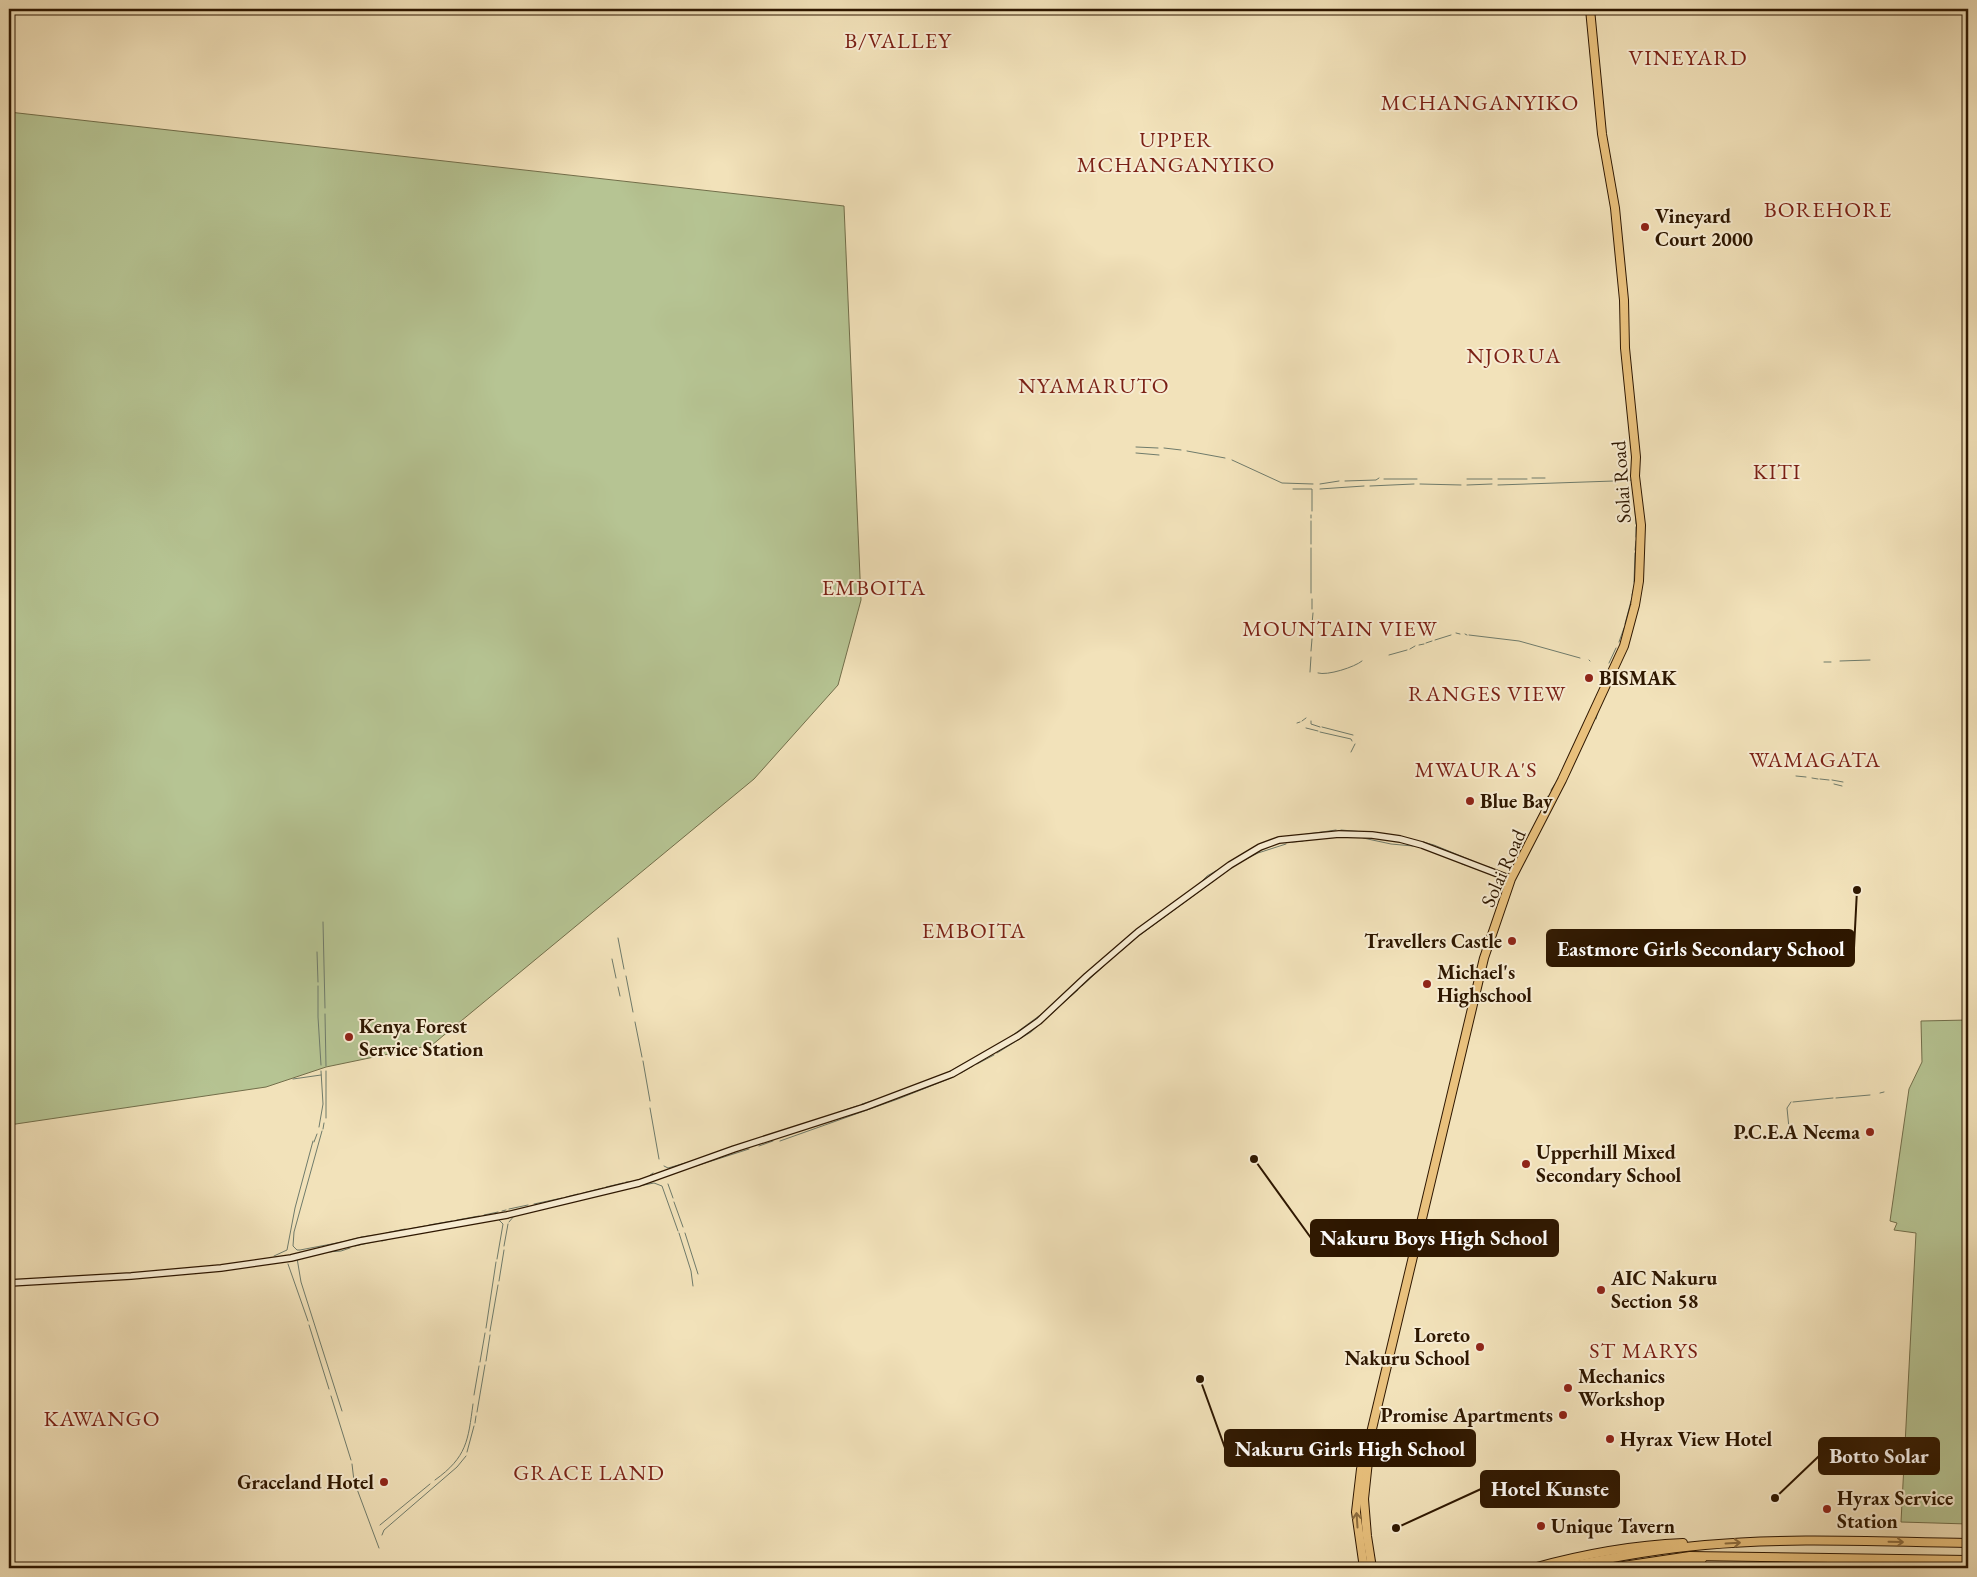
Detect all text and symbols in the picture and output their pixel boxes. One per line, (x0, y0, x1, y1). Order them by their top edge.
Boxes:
district label: B/VALLEY (844, 26, 952, 55)
district label: VINEYARD (1628, 43, 1748, 72)
district label: MCHANGANYIKO (1381, 88, 1579, 117)
district label: UPPER MCHANGANYIKO (1077, 125, 1275, 179)
district label: BOREHORE (1764, 195, 1892, 224)
place label: Vineyard Court 2000 (1655, 203, 1754, 252)
marker: Vineyard Court 2000 (1639, 221, 1651, 233)
district label: NJORUA (1467, 341, 1561, 370)
district label: NYAMARUTO (1018, 371, 1170, 400)
street label: Solai Road (1605, 439, 1637, 524)
district label: KITI (1753, 457, 1801, 486)
district label: EMBOITA (822, 573, 926, 602)
district label: MOUNTAIN VIEW (1242, 614, 1438, 643)
place label: BISMAK (1599, 665, 1677, 691)
marker: BISMAK (1583, 672, 1595, 684)
district label: RANGES VIEW (1408, 679, 1566, 708)
district label: WAMAGATA (1749, 745, 1881, 774)
district label: MWAURA'S (1415, 755, 1538, 784)
place label: Blue Bay (1480, 788, 1553, 814)
marker: Blue Bay (1464, 795, 1476, 807)
street label: Solai Road (1474, 824, 1532, 911)
district label: EMBOITA (922, 916, 1026, 945)
place label: Travellers Castle (1364, 928, 1502, 954)
callout: Eastmore Girls Secondary School (1547, 930, 1854, 966)
marker: Travellers Castle (1506, 935, 1518, 947)
text: Eastmore Girls Secondary School (1557, 935, 1845, 962)
place label: Michael's Highschool (1437, 959, 1532, 1008)
marker: Michael's Highschool (1421, 978, 1433, 990)
place label: Kenya Forest Service Station (359, 1013, 483, 1062)
marker: Kenya Forest Service Station (343, 1031, 355, 1043)
place label: P.C.E.A Neema (1733, 1119, 1860, 1145)
marker: P.C.E.A Neema (1864, 1126, 1876, 1138)
place label: Upperhill Mixed Secondary School (1536, 1139, 1682, 1188)
marker: Upperhill Mixed Secondary School (1520, 1158, 1532, 1170)
callout: Nakuru Boys High School (1311, 1220, 1558, 1256)
text: Nakuru Boys High School (1320, 1224, 1548, 1251)
place label: AIC Nakuru Section 58 (1610, 1265, 1717, 1314)
marker: AIC Nakuru Section 58 (1595, 1284, 1607, 1296)
place label: Loreto Nakuru School (1345, 1322, 1470, 1371)
district label: ST MARYS (1589, 1336, 1699, 1365)
marker: Loreto Nakuru School (1474, 1341, 1486, 1353)
place label: Mechanics Workshop (1578, 1363, 1665, 1412)
marker: Mechanics Workshop (1562, 1382, 1574, 1394)
place label: Promise Apartments (1380, 1402, 1553, 1428)
district label: KAWANGO (44, 1404, 160, 1433)
marker: Promise Apartments (1557, 1409, 1569, 1421)
place label: Hyrax View Hotel (1620, 1426, 1773, 1452)
callout: Nakuru Girls High School (1225, 1430, 1475, 1466)
marker: Hyrax View Hotel (1604, 1433, 1616, 1445)
text: Nakuru Girls High School (1235, 1435, 1465, 1462)
callout: Botto Solar (1819, 1438, 1939, 1474)
text: Botto Solar (1829, 1442, 1929, 1469)
district label: GRACE LAND (513, 1458, 665, 1487)
place label: Graceland Hotel (237, 1469, 374, 1495)
callout: Hotel Kunste (1481, 1471, 1619, 1507)
text: Hotel Kunste (1491, 1475, 1609, 1502)
marker: Graceland Hotel (378, 1476, 390, 1488)
place label: Hyrax Service Station (1837, 1485, 1953, 1534)
marker: Hyrax Service Station (1821, 1503, 1833, 1515)
one-way arrow (1352, 1512, 1362, 1528)
place label: Unique Tavern (1551, 1513, 1675, 1539)
marker: Unique Tavern (1535, 1520, 1547, 1532)
one-way arrow (1887, 1537, 1903, 1547)
one-way arrow (1725, 1538, 1741, 1547)

